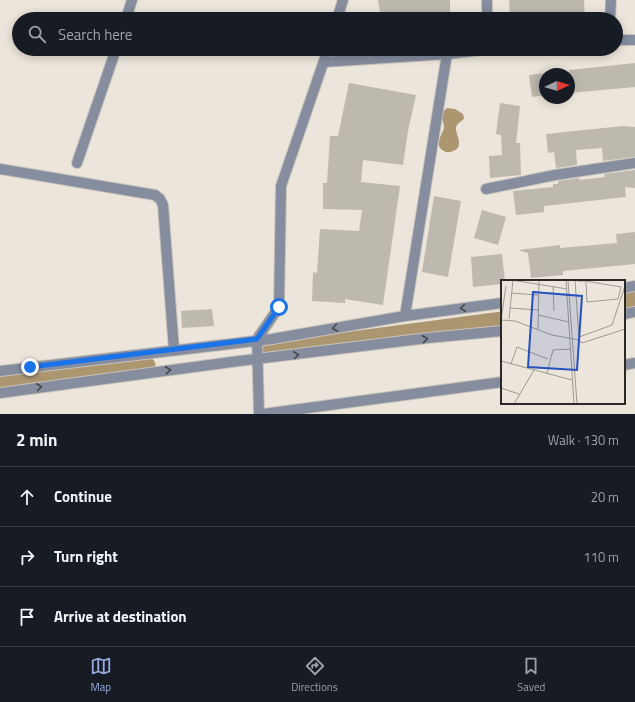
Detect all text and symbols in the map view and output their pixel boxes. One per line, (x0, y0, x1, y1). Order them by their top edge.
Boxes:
search box (12, 12, 623, 56)
icon: search (26, 23, 48, 45)
text: Search here (58, 23, 132, 46)
north arrow (539, 68, 575, 104)
inset map (501, 280, 625, 404)
route start (270, 298, 288, 316)
one-way arrow (460, 303, 466, 312)
one-way arrow (332, 323, 338, 332)
one-way arrow (422, 334, 428, 343)
one-way arrow (293, 351, 299, 360)
route end (21, 358, 39, 376)
one-way arrow (164, 366, 171, 375)
one-way arrow (36, 383, 42, 392)
text: 2 min (16, 427, 57, 453)
text: Walk · 130 m (548, 430, 619, 450)
text: Continue (54, 485, 112, 508)
icon: ahead (16, 486, 38, 508)
text: 20 m (591, 487, 619, 507)
text: Turn right (54, 545, 118, 568)
icon: right (16, 546, 38, 568)
text: 110 m (583, 547, 619, 567)
text: Arrive at destination (54, 605, 187, 628)
icon: arrive (16, 606, 38, 628)
tab: Map (90, 655, 112, 695)
tab: Directions (291, 655, 338, 695)
tab: Saved (517, 655, 545, 695)

